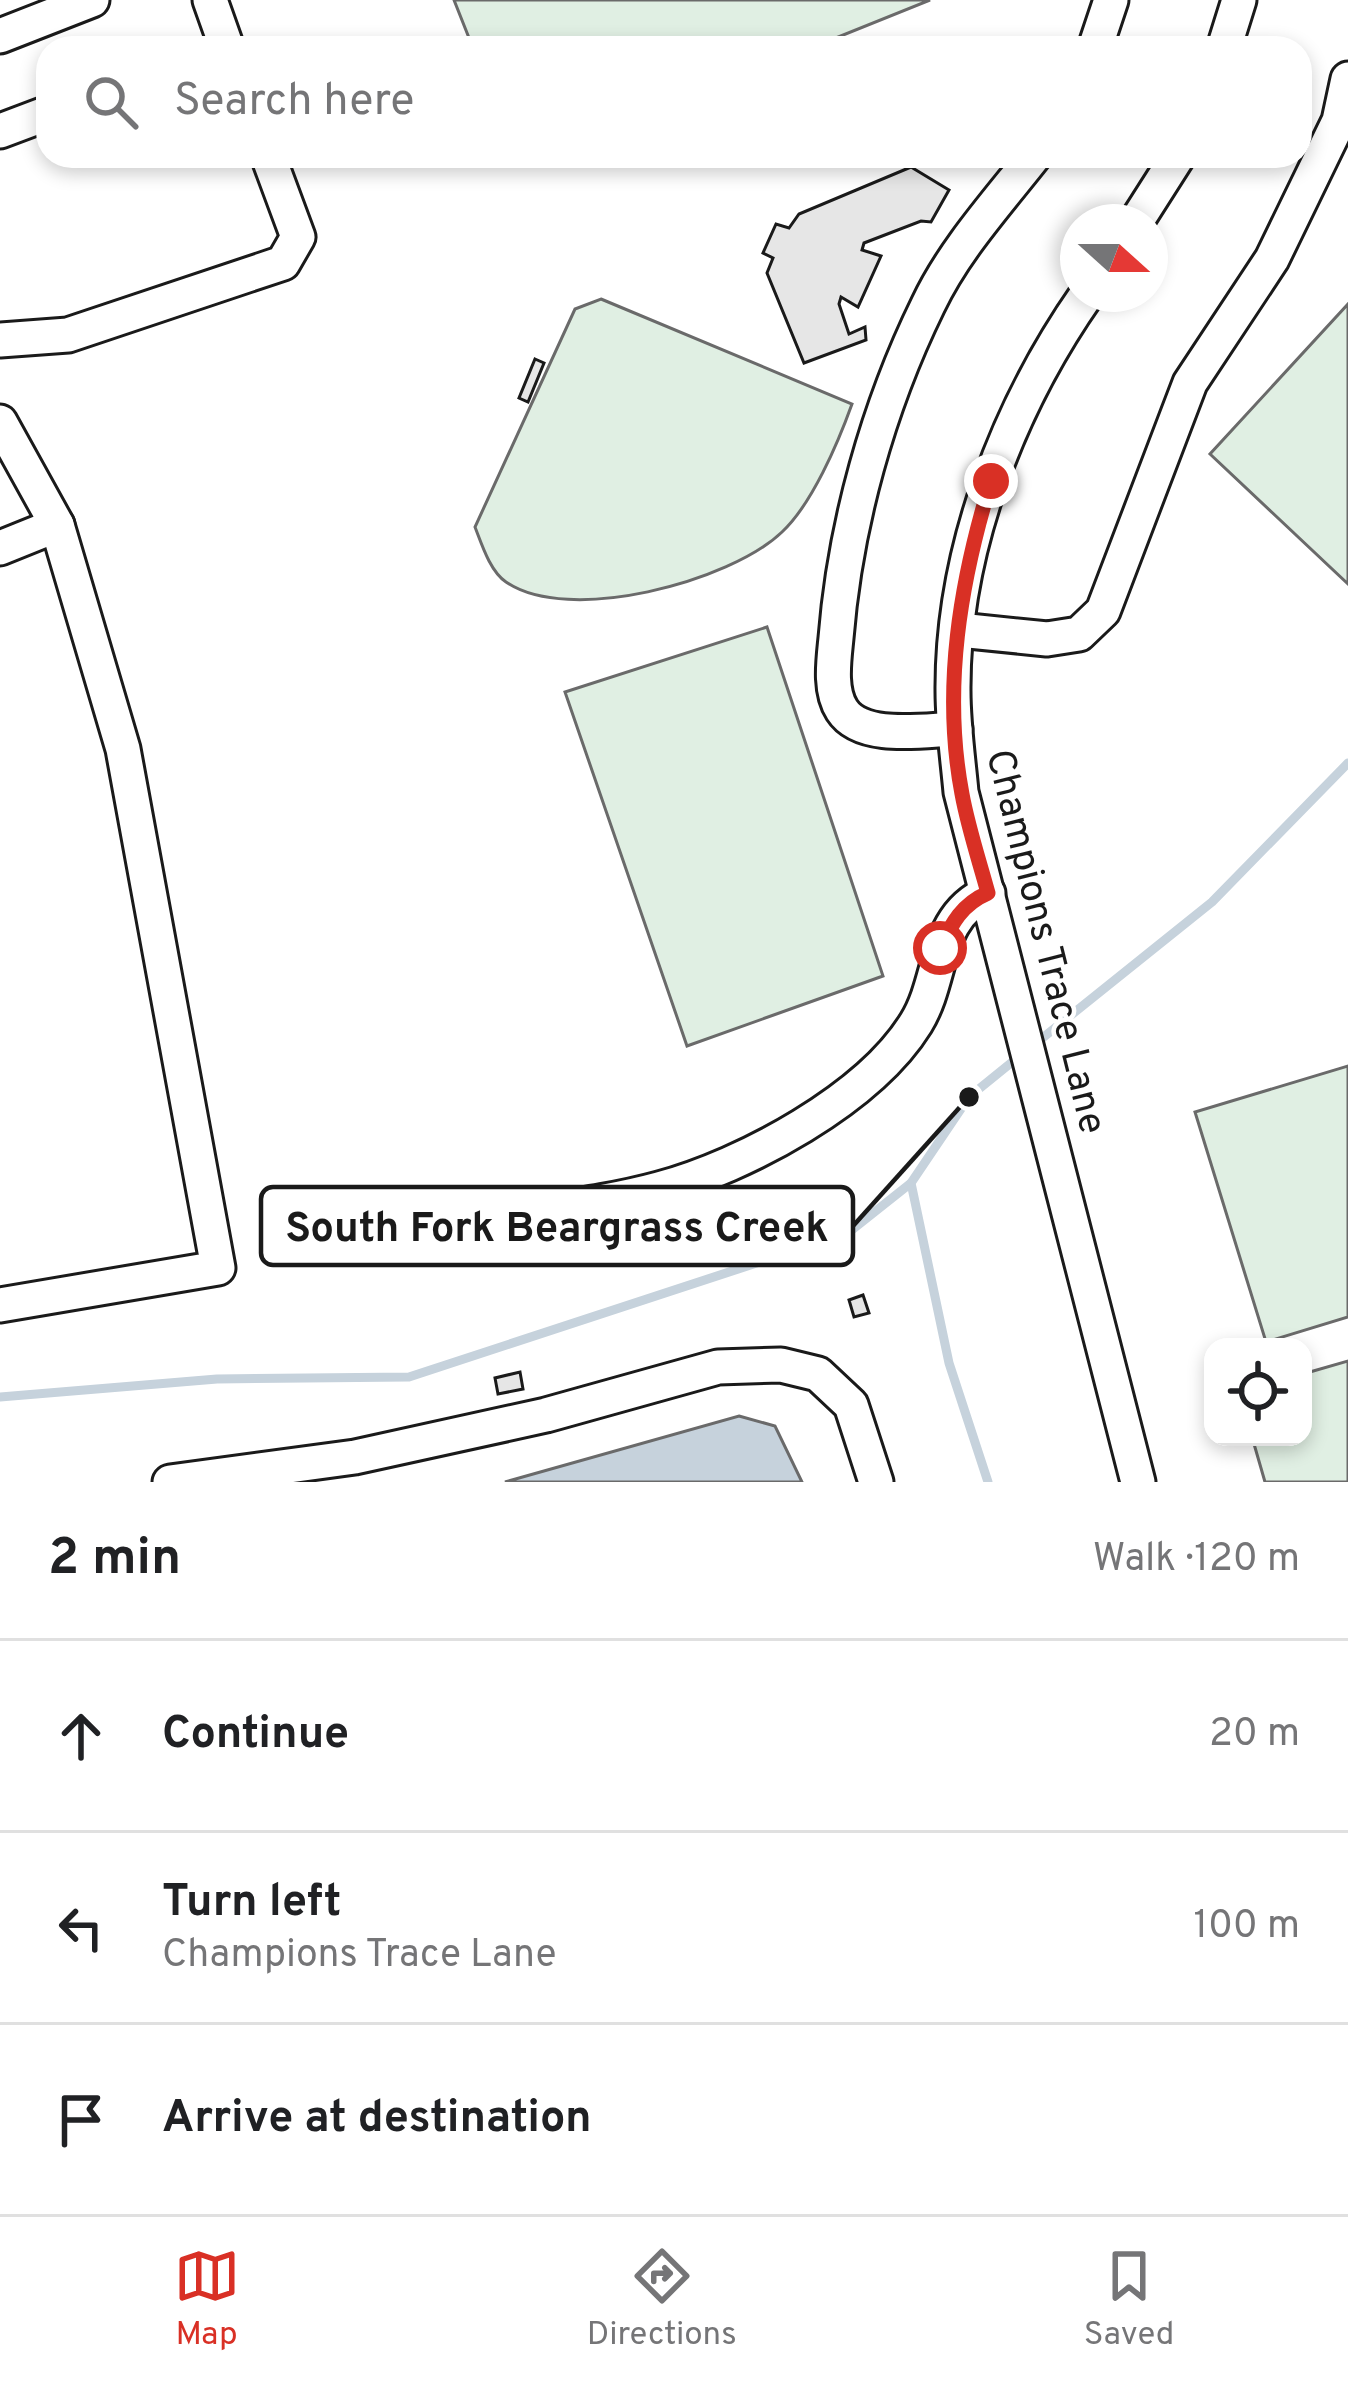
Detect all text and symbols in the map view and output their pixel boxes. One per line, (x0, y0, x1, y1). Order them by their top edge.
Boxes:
search box (36, 36, 1312, 168)
icon: search (78, 69, 144, 135)
text: Search here (174, 74, 414, 131)
north arrow (1060, 204, 1168, 312)
route end (964, 454, 1018, 508)
street label: Champions Trace Lane (972, 745, 1115, 1139)
route start (913, 921, 967, 975)
callout: South Fork Beargrass Creek (261, 1187, 853, 1265)
text: South Fork Beargrass Creek (285, 1204, 829, 1257)
map controls (1204, 1338, 1312, 1446)
button: locate (1204, 1338, 1312, 1446)
text: 2 min (48, 1528, 181, 1593)
text: Walk · 120 m (1093, 1536, 1300, 1585)
icon: ahead (48, 1703, 114, 1769)
text: Continue (162, 1707, 349, 1764)
text: 20 m (1209, 1711, 1300, 1760)
text: Turn left (162, 1875, 341, 1932)
icon: left (48, 1895, 114, 1961)
text: 100 m (1193, 1903, 1300, 1952)
text: Champions Trace Lane (162, 1932, 556, 1981)
icon: arrive (48, 2087, 114, 2153)
text: Arrive at destination (162, 2091, 592, 2148)
tab: Map (174, 2243, 240, 2357)
tab: Directions (587, 2243, 737, 2357)
tab: Saved (1084, 2243, 1174, 2357)

